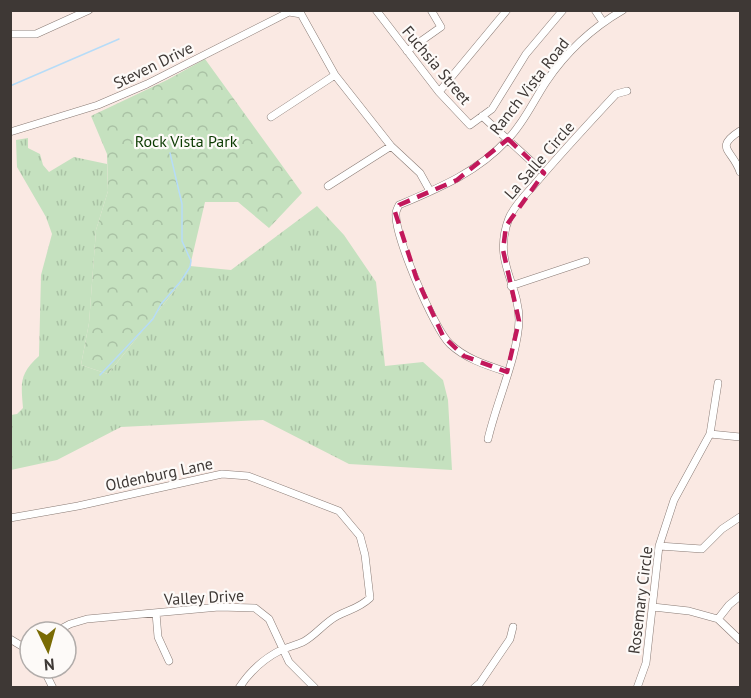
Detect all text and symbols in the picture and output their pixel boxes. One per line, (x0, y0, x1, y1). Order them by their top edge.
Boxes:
street label: Fuchsia Street (398, 21, 476, 109)
street label: Ranch Vista Road (485, 34, 573, 138)
street label: Steven Drive (110, 37, 196, 93)
street label: La Salle Circle (500, 117, 578, 203)
park label: Rock Vista Park (135, 131, 238, 151)
street label: Oldenburg Lane (103, 453, 215, 495)
street label: Rosemary Circle (623, 545, 657, 655)
street label: Valley Drive (162, 585, 245, 609)
north arrow (18, 620, 78, 680)
text: N (43, 655, 55, 675)

